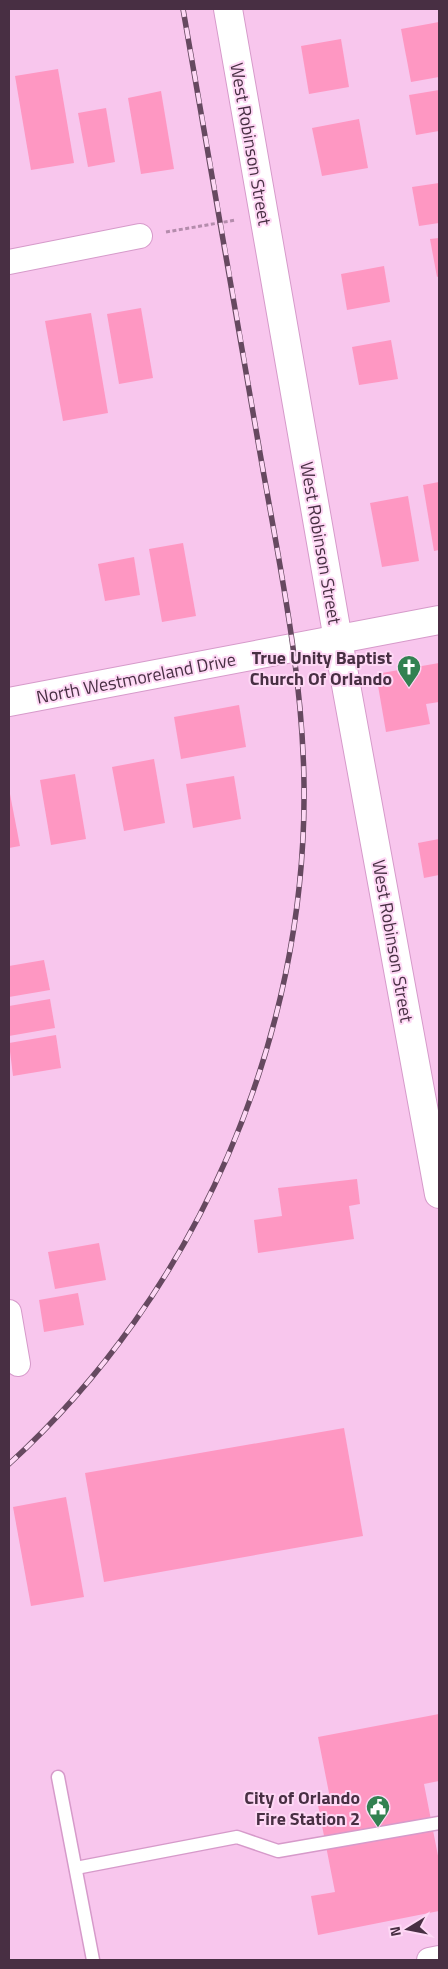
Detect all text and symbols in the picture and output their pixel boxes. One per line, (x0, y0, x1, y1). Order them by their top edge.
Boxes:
street label: West Robinson Street (223, 61, 279, 228)
street label: West Robinson Street (293, 460, 349, 627)
place label: True Unity Baptist Church Of Orlando (250, 644, 392, 692)
street label: North Westmoreland Drive (34, 645, 238, 711)
church icon: True Unity Baptist Church Of Orlando (396, 654, 422, 688)
street label: West Robinson Street (365, 858, 421, 1025)
place label: City of Orlando Fire Station 2 (244, 1784, 360, 1832)
public building icon: City of Orlando Fire Station 2 (365, 1794, 391, 1828)
north arrow (383, 1904, 433, 1954)
text: N (384, 1925, 406, 1938)

